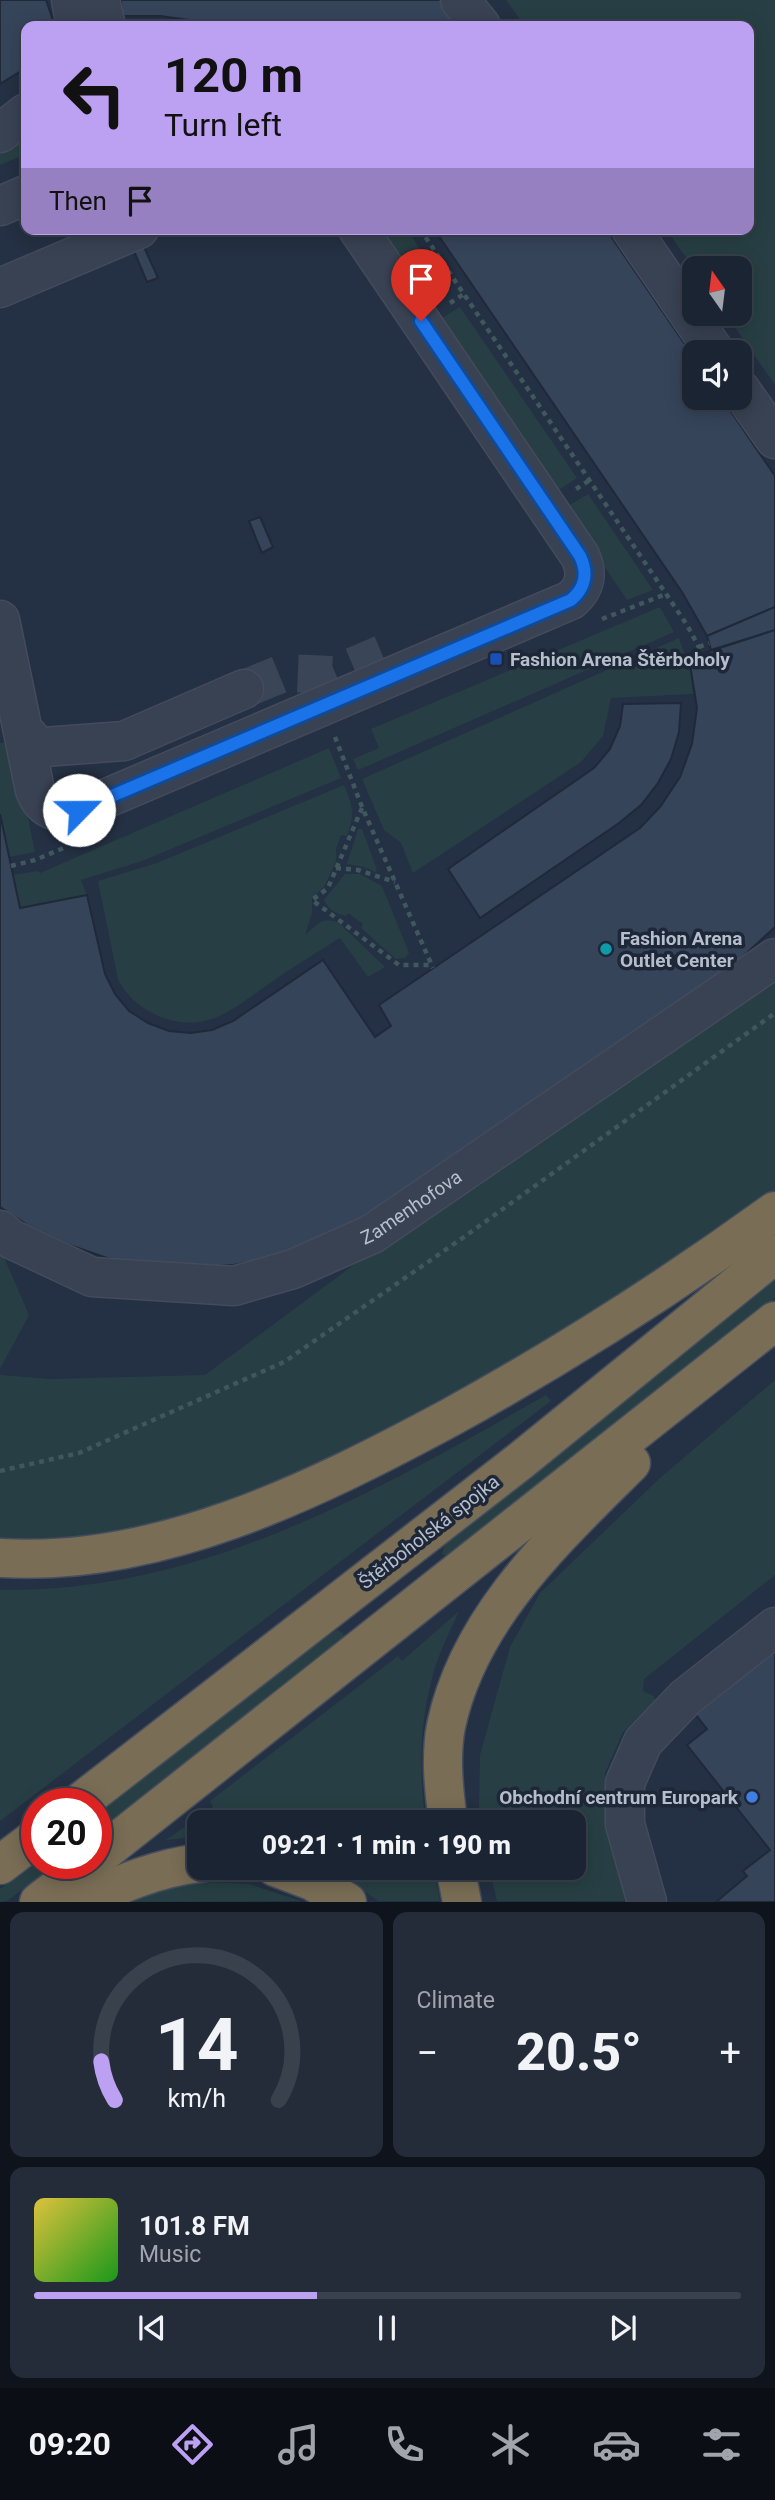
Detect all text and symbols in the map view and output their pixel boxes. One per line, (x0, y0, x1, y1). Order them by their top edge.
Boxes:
text: 120 m (164, 47, 303, 104)
icon: left (49, 49, 140, 140)
text: Turn left (164, 106, 282, 144)
icon: arrive (121, 182, 159, 220)
text: Then (49, 186, 107, 216)
pin (391, 249, 451, 321)
north arrow (682, 256, 752, 326)
map controls (682, 256, 752, 410)
icon: arrive (402, 260, 440, 298)
button: sound (682, 340, 752, 410)
place label: Fashion Arena Štěrboholy (510, 648, 730, 671)
marker: Fashion Arena Štěrboholy (488, 651, 504, 667)
position arrow (42, 773, 116, 847)
place label: Fashion Arena Outlet Center (620, 927, 742, 972)
marker: Fashion Arena Outlet Center (598, 941, 614, 957)
street label: Zamenhofova (357, 1165, 466, 1249)
street label: Štěrboholská spojka (354, 1470, 504, 1594)
place label: Obchodní centrum Europark (499, 1786, 739, 1809)
speed limit sign: 20 (21, 1788, 112, 1879)
marker: Obchodní centrum Europark (744, 1789, 760, 1805)
text: 09:21 · 1 min · 190 m (262, 1830, 511, 1860)
text: Climate (417, 1987, 495, 2014)
text: 14 (154, 2003, 238, 2089)
text: 20.5° (516, 2022, 642, 2083)
text: − (417, 2031, 438, 2075)
text: + (719, 2031, 741, 2075)
text: km/h (167, 2084, 226, 2113)
text: 101.8 FM (139, 2211, 250, 2241)
text: Music (139, 2241, 201, 2268)
icon: previous (133, 2309, 171, 2347)
icon: pause (368, 2309, 406, 2347)
icon: next (604, 2309, 642, 2347)
icon: directions (168, 2420, 217, 2469)
icon: music (274, 2420, 323, 2469)
icon: phone (380, 2420, 429, 2469)
icon: climate (486, 2420, 535, 2469)
icon: car (592, 2420, 641, 2469)
icon: filters (697, 2420, 746, 2469)
text: 09:20 (28, 2425, 111, 2463)

